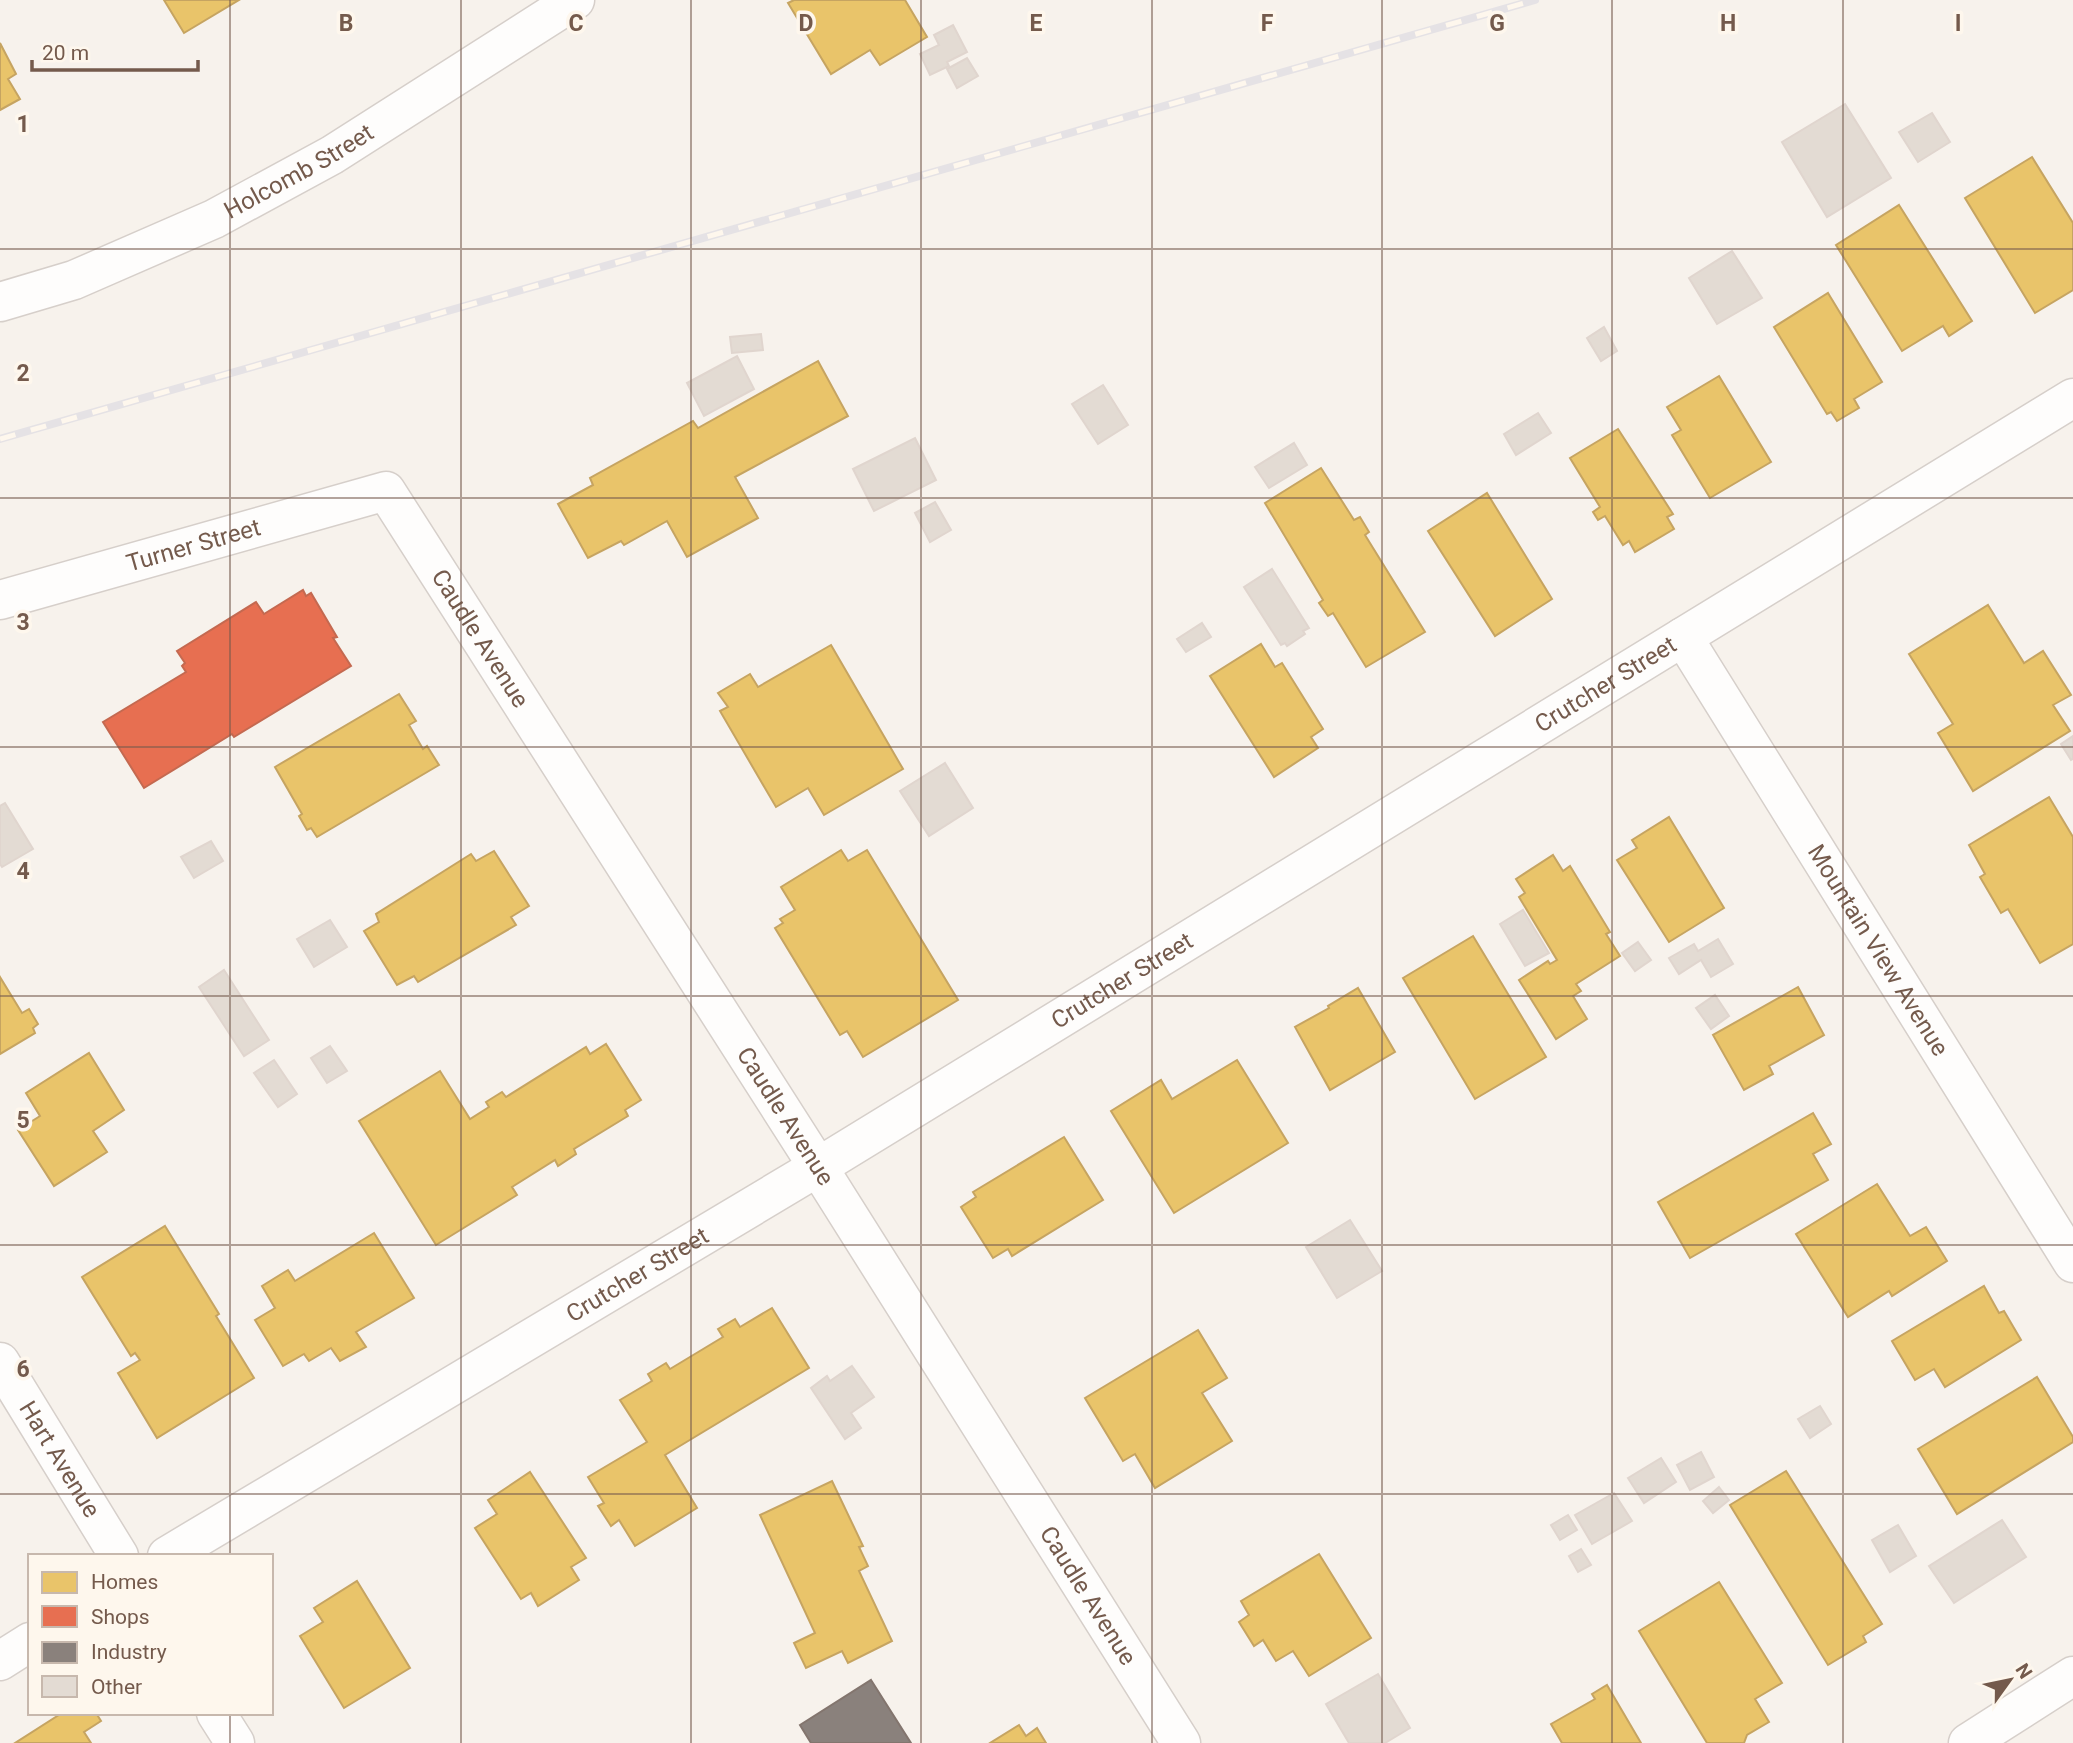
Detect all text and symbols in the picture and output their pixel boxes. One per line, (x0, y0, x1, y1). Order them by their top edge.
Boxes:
text: B (339, 10, 353, 37)
text: C (568, 10, 584, 37)
text: D (799, 10, 813, 37)
text: E (1030, 10, 1043, 37)
text: F (1261, 10, 1274, 37)
text: G (1489, 10, 1505, 37)
text: H (1720, 10, 1736, 37)
text: I (1955, 10, 1961, 37)
scale bar (32, 28, 198, 72)
text: 20 m (42, 41, 89, 65)
text: 1 (16, 111, 30, 138)
street label: Holcomb Street (219, 118, 379, 225)
text: 2 (16, 360, 30, 387)
street label: Turner Street (123, 513, 264, 578)
street label: Caudle Avenue (426, 564, 535, 713)
text: 3 (16, 609, 30, 636)
street label: Crutcher Street (1530, 630, 1682, 738)
street label: Mountain View Avenue (1802, 839, 1954, 1061)
text: 4 (16, 858, 30, 885)
street label: Crutcher Street (1046, 927, 1198, 1035)
street label: Caudle Avenue (731, 1042, 840, 1190)
text: 5 (16, 1107, 30, 1134)
street label: Crutcher Street (561, 1222, 714, 1328)
text: 6 (16, 1356, 30, 1383)
street label: Hart Avenue (13, 1396, 106, 1522)
street label: Caudle Avenue (1034, 1521, 1142, 1670)
legend (28, 1554, 273, 1715)
text: Homes (91, 1570, 158, 1594)
text: Shops (91, 1605, 150, 1629)
text: Industry (91, 1640, 167, 1664)
north arrow (1975, 1645, 2045, 1715)
text: N (2011, 1659, 2037, 1683)
text: Other (91, 1675, 142, 1699)

